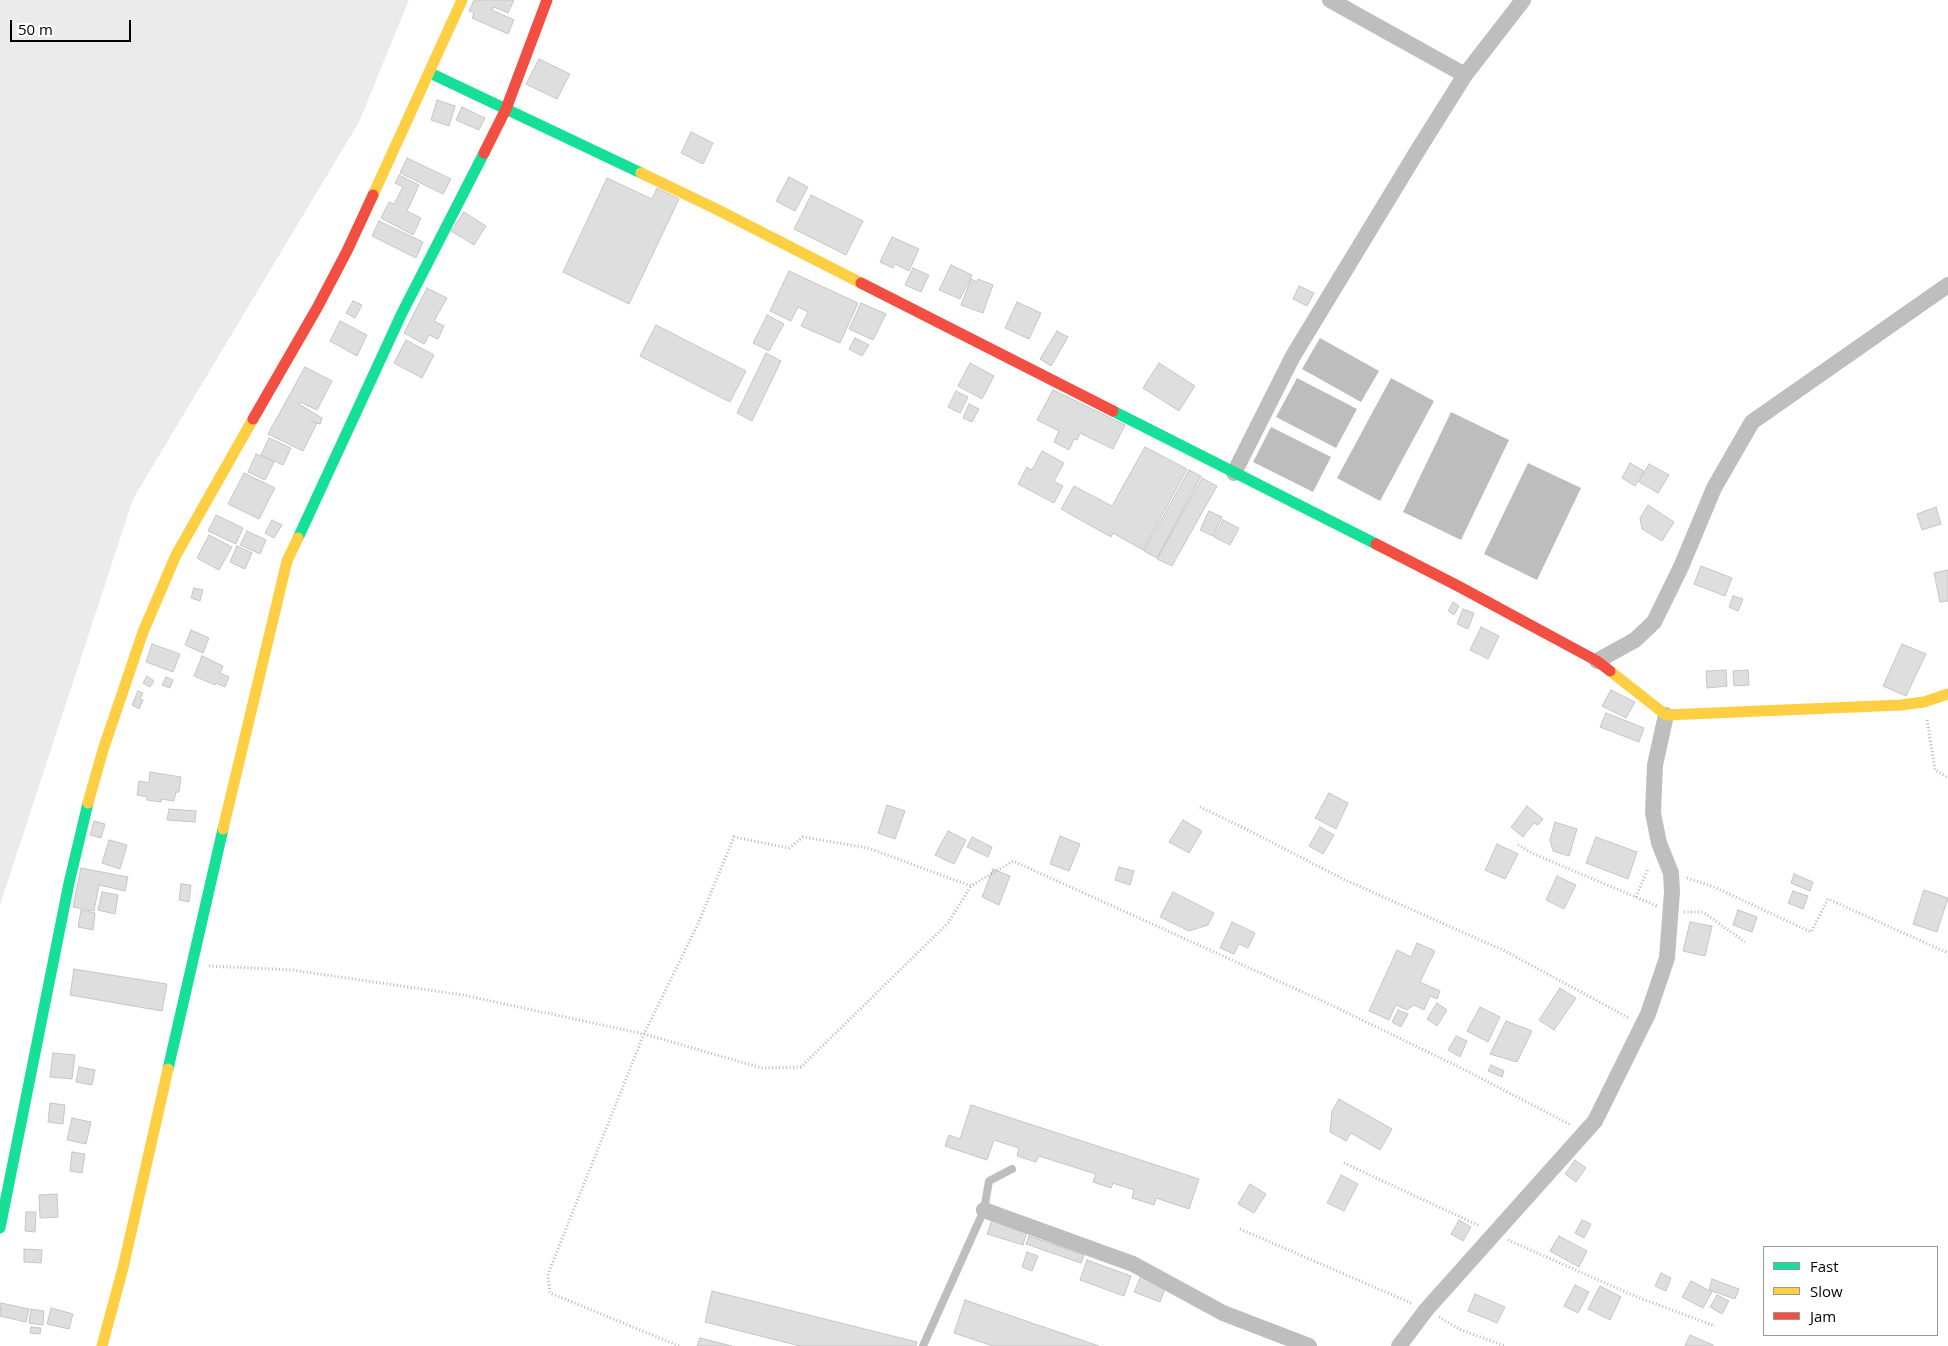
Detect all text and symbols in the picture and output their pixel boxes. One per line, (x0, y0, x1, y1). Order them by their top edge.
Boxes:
scale bar (12, 10, 134, 42)
text: 50 m (18, 19, 53, 39)
legend (1763, 1246, 1938, 1336)
text: Fast (1810, 1256, 1839, 1276)
text: Slow (1810, 1281, 1843, 1301)
text: Jam (1810, 1306, 1836, 1326)

